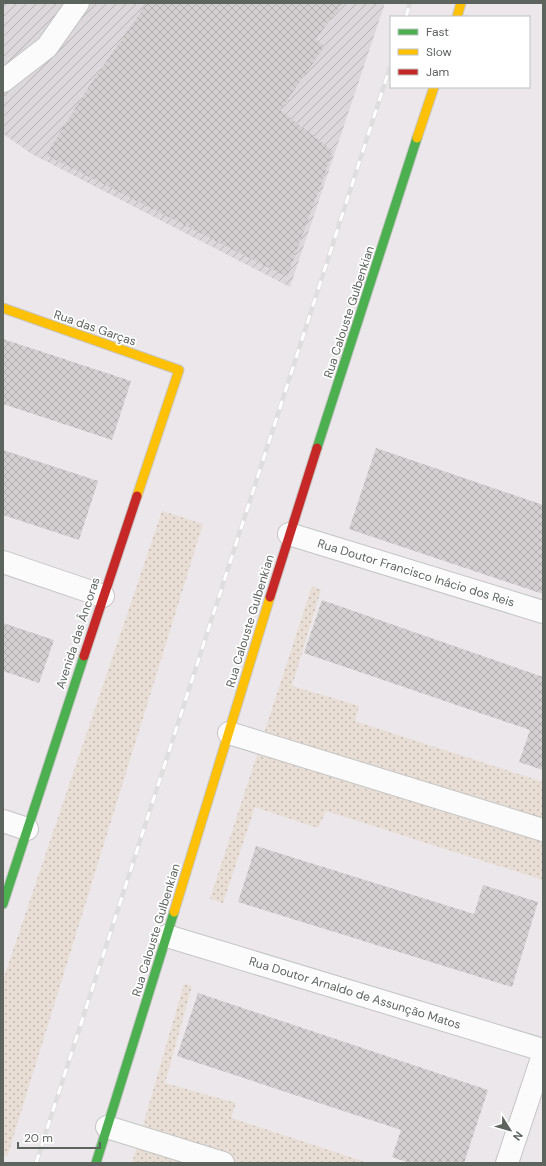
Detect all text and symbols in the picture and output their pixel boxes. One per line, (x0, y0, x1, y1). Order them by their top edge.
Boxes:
legend (390, 16, 530, 88)
text: Fast (426, 24, 449, 40)
text: Slow (426, 44, 452, 60)
text: Jam (426, 64, 449, 80)
street label: Rua Calouste Gulbenkian (320, 244, 378, 380)
street label: Rua das Garças (52, 306, 138, 350)
street label: Rua Doutor Francisco Inácio dos Reis (316, 535, 516, 611)
street label: Rua Calouste Gulbenkian (222, 553, 278, 689)
street label: Avenida das Âncoras (52, 575, 104, 691)
street label: Rua Calouste Gulbenkian (128, 862, 184, 998)
street label: Rua Doutor Arnaldo de Assunção Matos (247, 953, 463, 1033)
north arrow (490, 1110, 530, 1150)
scale bar (18, 1124, 100, 1150)
text: N (510, 1129, 526, 1143)
text: 20 m (24, 1130, 53, 1146)

